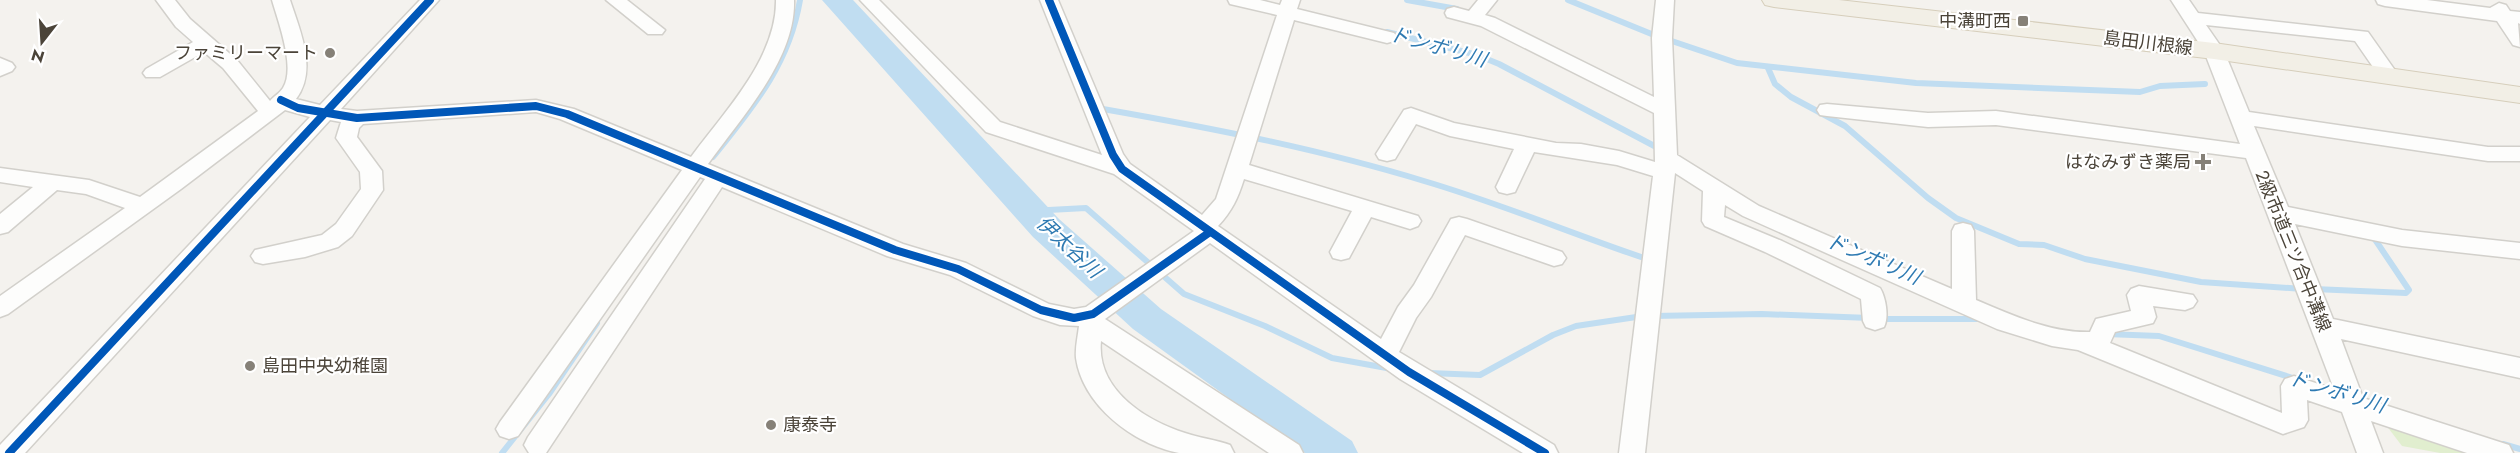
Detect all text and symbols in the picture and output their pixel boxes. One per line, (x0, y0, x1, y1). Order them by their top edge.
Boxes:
place label: 中溝町西 (1939, 8, 2011, 34)
north arrow (12, 12, 72, 72)
marker: 中溝町西 (2016, 14, 2030, 28)
water label: ドンボリ川 (1386, 19, 1492, 75)
street label: 島田川根線 (2102, 25, 2194, 61)
place label: ファミリーマート (174, 40, 318, 66)
text: N (28, 43, 47, 69)
marker: ファミリーマート (323, 46, 337, 60)
place label: はなみずき薬局 (2065, 149, 2191, 175)
marker: はなみずき薬局 (2196, 155, 2210, 169)
street label: 2級市道三ツ合中溝線 (2249, 166, 2337, 336)
water label: 伊太谷川 (1030, 209, 1110, 286)
water label: ドンボリ川 (1821, 226, 1927, 293)
place label: 島田中央幼稚園 (262, 353, 388, 379)
marker: 島田中央幼稚園 (243, 359, 257, 373)
water label: ドンボリ川 (2285, 364, 2391, 421)
place label: 康泰寺 (783, 412, 837, 438)
marker: 康泰寺 (764, 418, 778, 432)

